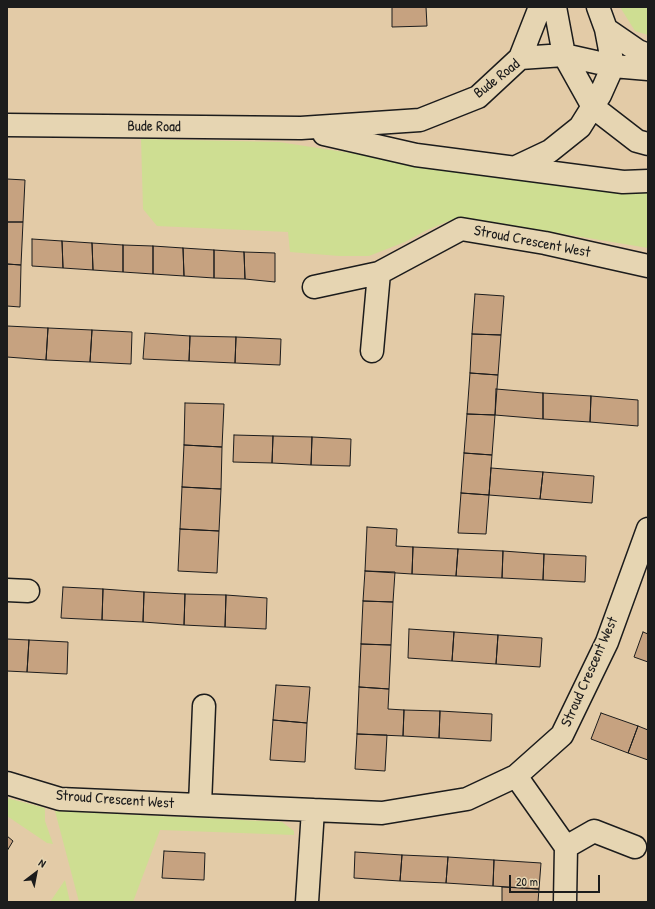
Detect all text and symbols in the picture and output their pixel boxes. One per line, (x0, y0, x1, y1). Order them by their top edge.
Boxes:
street label: Bude Road (470, 55, 524, 103)
street label: Bude Road (127, 118, 181, 136)
street label: Stroud Crescent West (472, 222, 592, 262)
street label: Stroud Crescent West (558, 614, 622, 730)
street label: Stroud Crescent West (55, 787, 175, 813)
north arrow (16, 853, 56, 893)
text: N (36, 855, 49, 870)
scale bar (511, 867, 602, 893)
text: 20 m (516, 873, 538, 890)

